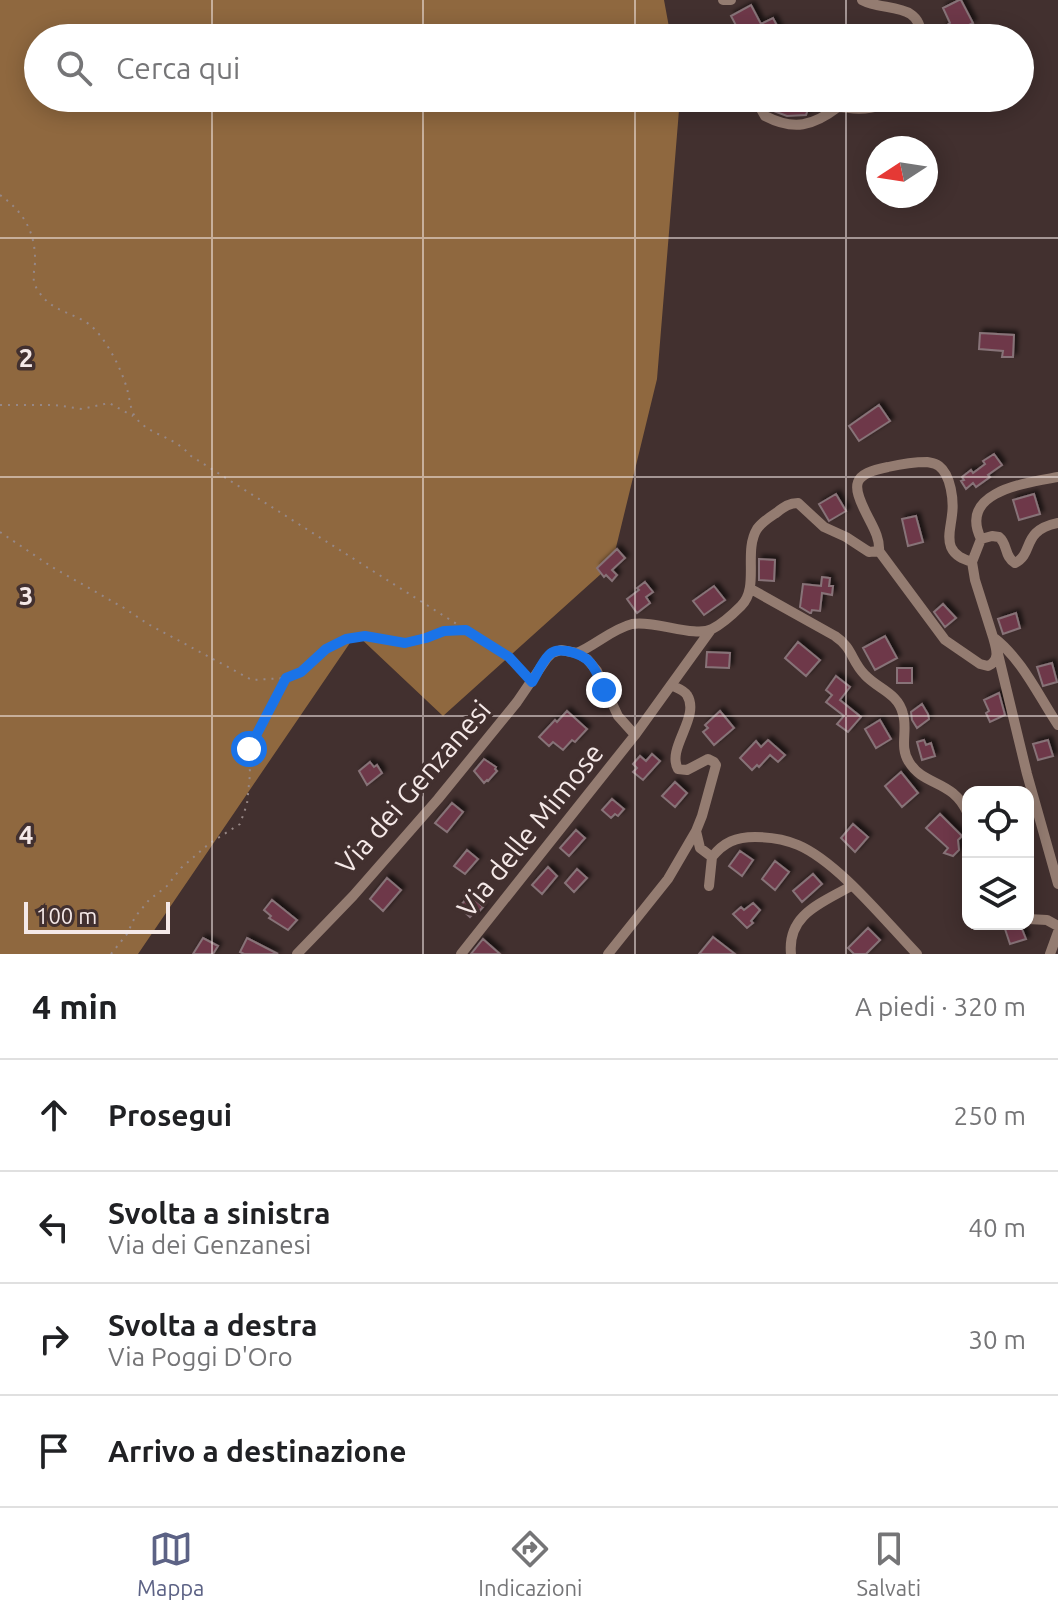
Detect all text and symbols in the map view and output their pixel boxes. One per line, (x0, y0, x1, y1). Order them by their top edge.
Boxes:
search box (24, 24, 1034, 112)
icon: search (52, 46, 96, 90)
text: Cerca qui (116, 51, 240, 85)
north arrow (866, 136, 938, 208)
text: 2 (19, 343, 33, 372)
text: 3 (19, 581, 33, 610)
route end (586, 672, 622, 708)
street label: Via dei Genzanesi (329, 694, 496, 879)
route start (231, 731, 267, 767)
street label: Via delle Mimose (450, 737, 609, 923)
map controls (962, 786, 1034, 930)
button: locate (962, 786, 1034, 858)
text: 4 (19, 820, 33, 849)
button: layers (962, 858, 1034, 930)
scale bar (24, 898, 170, 934)
text: 100 m (36, 903, 97, 928)
text: 4 min (32, 987, 118, 1025)
text: A piedi · 320 m (855, 992, 1026, 1021)
icon: ahead (32, 1093, 76, 1137)
text: Prosegui (108, 1098, 232, 1132)
text: 250 m (954, 1101, 1026, 1130)
text: Svolta a sinistra (108, 1196, 331, 1230)
icon: left (32, 1205, 76, 1249)
text: 40 m (968, 1213, 1026, 1242)
text: Via dei Genzanesi (108, 1230, 311, 1259)
text: Svolta a destra (108, 1308, 317, 1342)
icon: right (32, 1317, 76, 1361)
text: 30 m (968, 1325, 1026, 1354)
text: Via Poggi D'Oro (108, 1342, 293, 1371)
icon: arrive (32, 1429, 76, 1473)
text: Arrivo a destinazione (108, 1434, 406, 1468)
tab: Mappa (137, 1527, 204, 1600)
tab: Indicazioni (478, 1527, 582, 1600)
tab: Salvati (856, 1527, 921, 1600)

